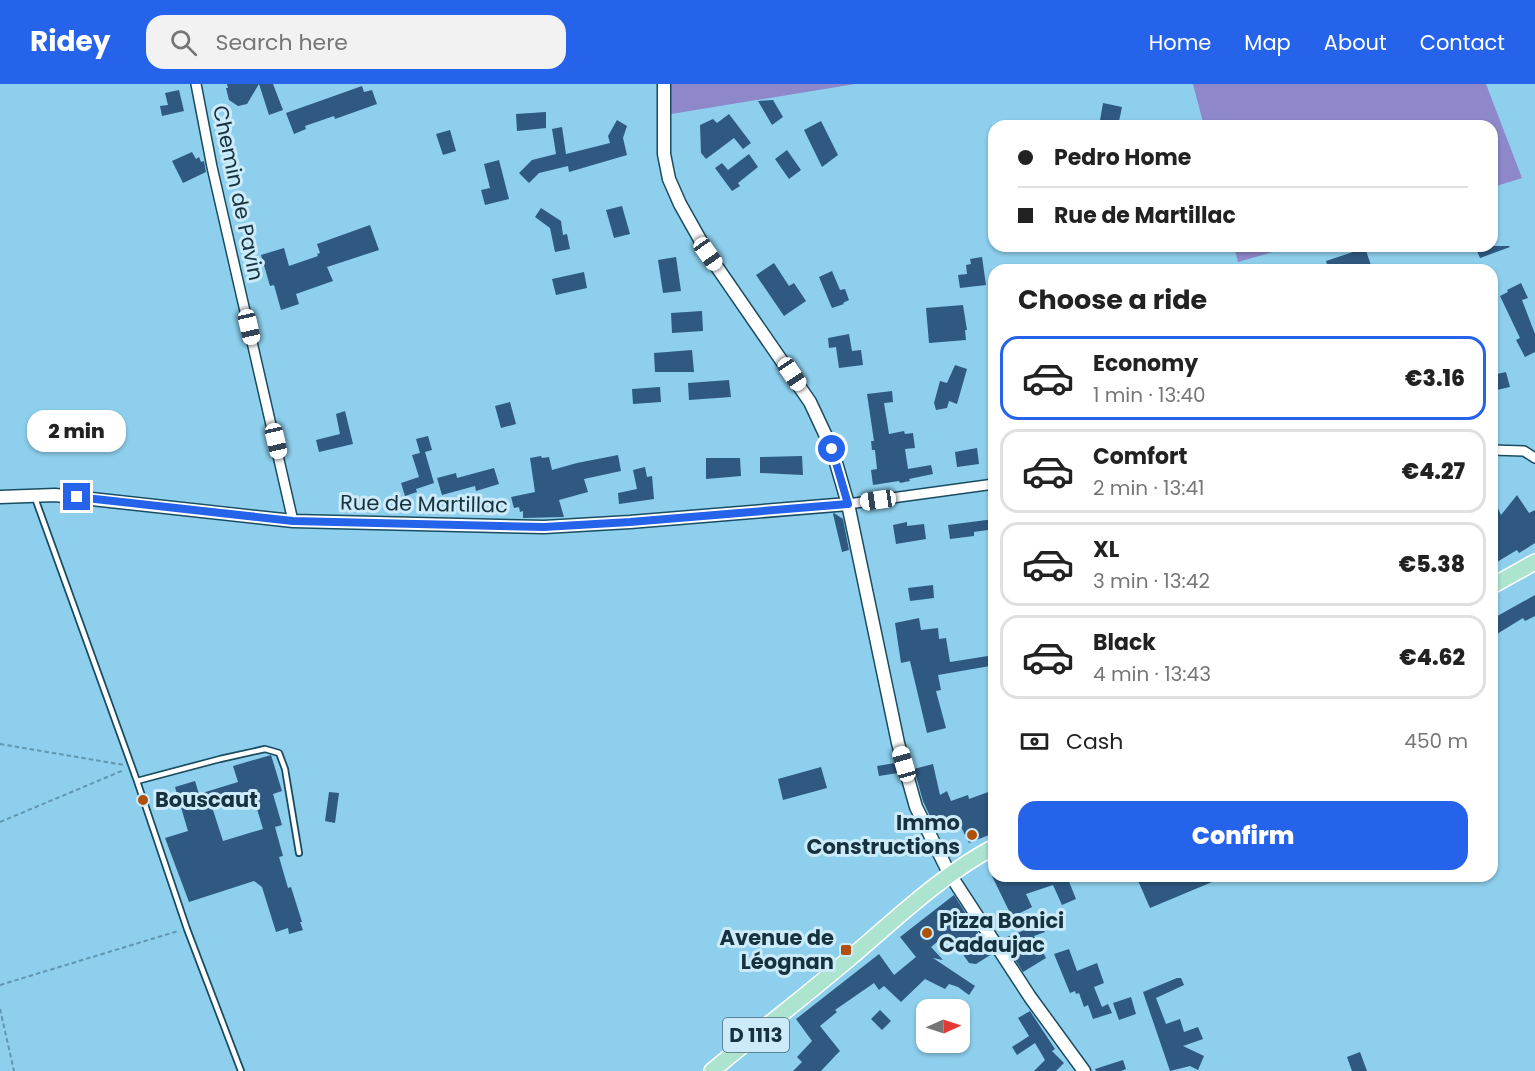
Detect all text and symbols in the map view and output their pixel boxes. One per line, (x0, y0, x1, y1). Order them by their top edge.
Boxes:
search box (146, 15, 566, 69)
text: Ridey (30, 22, 110, 61)
icon: search (167, 26, 200, 59)
text: Search here (215, 27, 348, 58)
text: Home (1149, 28, 1211, 57)
text: Map (1244, 28, 1291, 57)
text: About (1324, 28, 1387, 57)
text: Contact (1420, 28, 1505, 57)
street label: Chemin de Pavin (206, 103, 271, 283)
text: Pedro Home (1054, 142, 1191, 173)
text: Rue de Martillac (1054, 200, 1236, 231)
car (690, 234, 726, 274)
text: Choose a ride (1018, 281, 1207, 318)
car (236, 307, 262, 347)
text: Economy (1093, 348, 1198, 379)
icon: car (1021, 351, 1075, 405)
car (774, 354, 810, 394)
text: €3.16 (1405, 363, 1465, 394)
text: 1 min · 13:40 (1093, 381, 1206, 409)
callout: 2 min (28, 410, 127, 452)
text: 2 min (48, 417, 105, 445)
car (263, 421, 289, 461)
route start (818, 435, 845, 462)
text: Comfort (1093, 441, 1187, 472)
icon: car (1021, 444, 1075, 498)
text: €4.27 (1402, 456, 1465, 487)
text: 2 min · 13:41 (1093, 474, 1205, 502)
route end (63, 483, 90, 510)
street label: Rue de Martillac (340, 488, 508, 519)
car (859, 489, 897, 511)
text: XL (1093, 534, 1119, 565)
icon: car (1021, 537, 1075, 591)
text: €5.38 (1399, 549, 1465, 580)
text: 3 min · 13:42 (1093, 567, 1210, 595)
text: Black (1093, 627, 1156, 658)
icon: car (1021, 630, 1075, 684)
text: €4.62 (1399, 642, 1465, 673)
text: 4 min · 13:43 (1093, 660, 1211, 688)
icon: cash (1018, 725, 1051, 758)
text: Cash (1066, 726, 1123, 757)
text: 450 m (1404, 727, 1468, 755)
car (890, 744, 918, 784)
place label: Bouscaut (155, 785, 258, 814)
marker: Bouscaut (136, 793, 150, 807)
button: Confirm (1018, 801, 1468, 870)
place label: Immo Constructions (806, 808, 960, 861)
marker: Immo Constructions (965, 828, 979, 842)
place label: Pizza Bonici Cadaujac (939, 906, 1064, 959)
place label: Avenue de Léognan (720, 923, 834, 976)
marker: Pizza Bonici Cadaujac (920, 926, 934, 940)
marker: Avenue de Léognan (839, 943, 853, 957)
north arrow (916, 999, 970, 1053)
map controls (916, 999, 970, 1053)
road number: D 1113 (723, 1018, 789, 1052)

